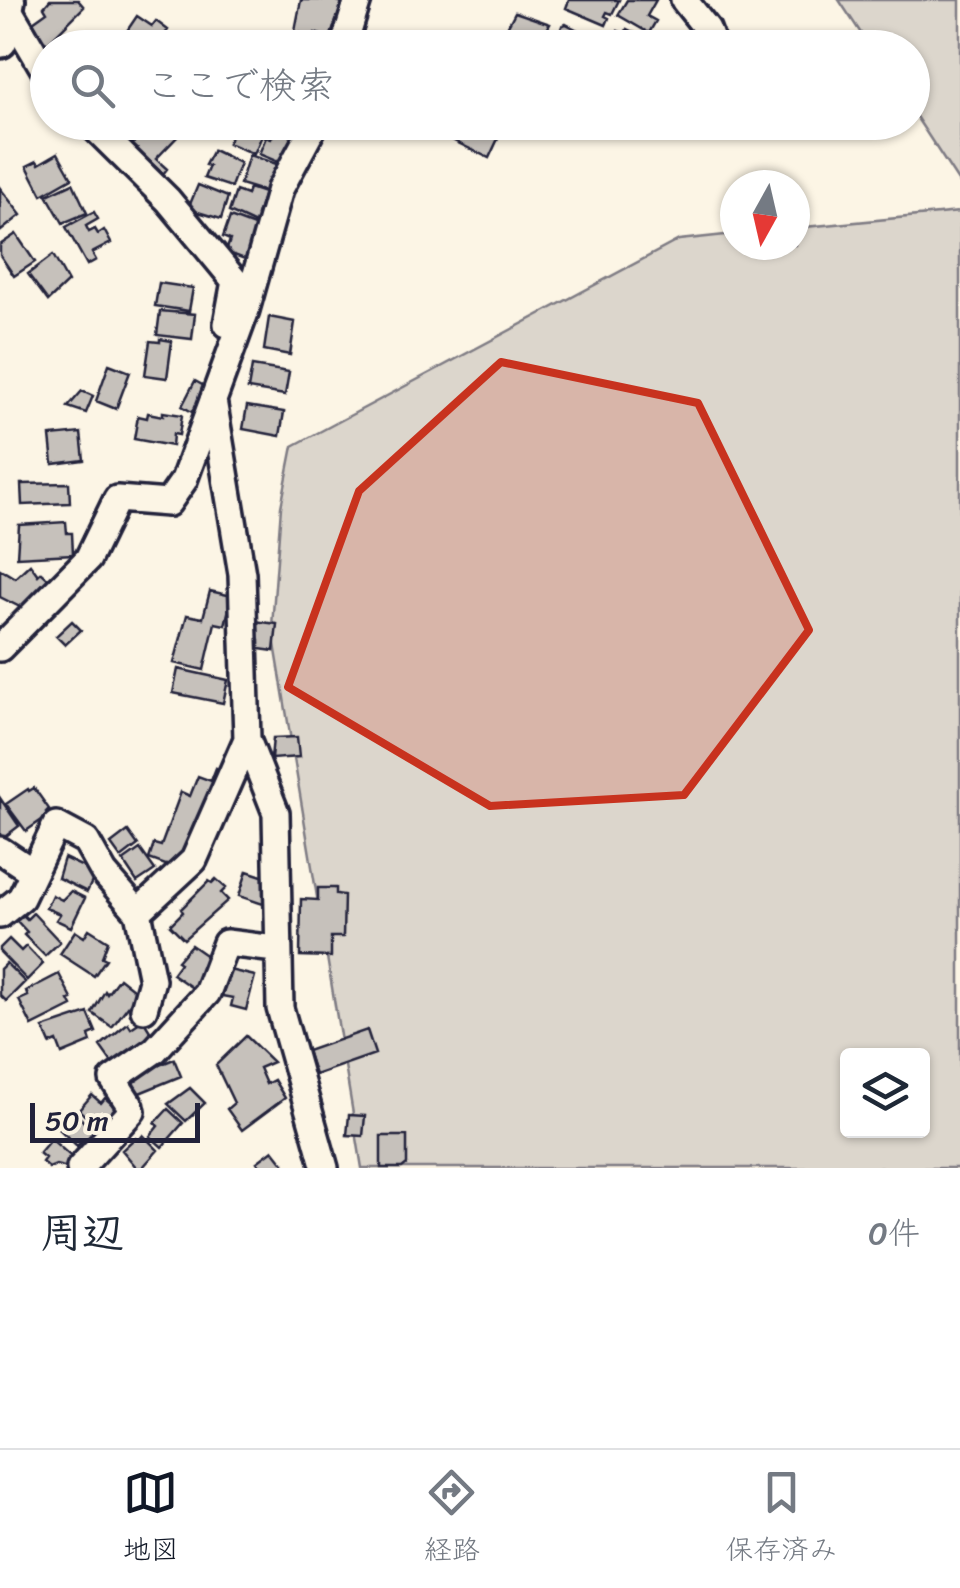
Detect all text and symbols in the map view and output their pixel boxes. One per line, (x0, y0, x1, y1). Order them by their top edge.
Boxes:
search box (30, 30, 930, 140)
text: ここで検索 (145, 52, 335, 119)
icon: search (65, 58, 120, 113)
north arrow (720, 170, 810, 260)
map controls (840, 1048, 930, 1138)
button: layers (840, 1048, 930, 1138)
text: 50 m (45, 1096, 109, 1145)
scale bar (30, 1098, 200, 1142)
text: 周辺 (40, 1196, 124, 1270)
text: 0件 (868, 1205, 920, 1262)
tab: 地図 (123, 1465, 179, 1574)
tab: 経路 (424, 1465, 480, 1574)
tab: 保存済み (725, 1465, 837, 1574)

